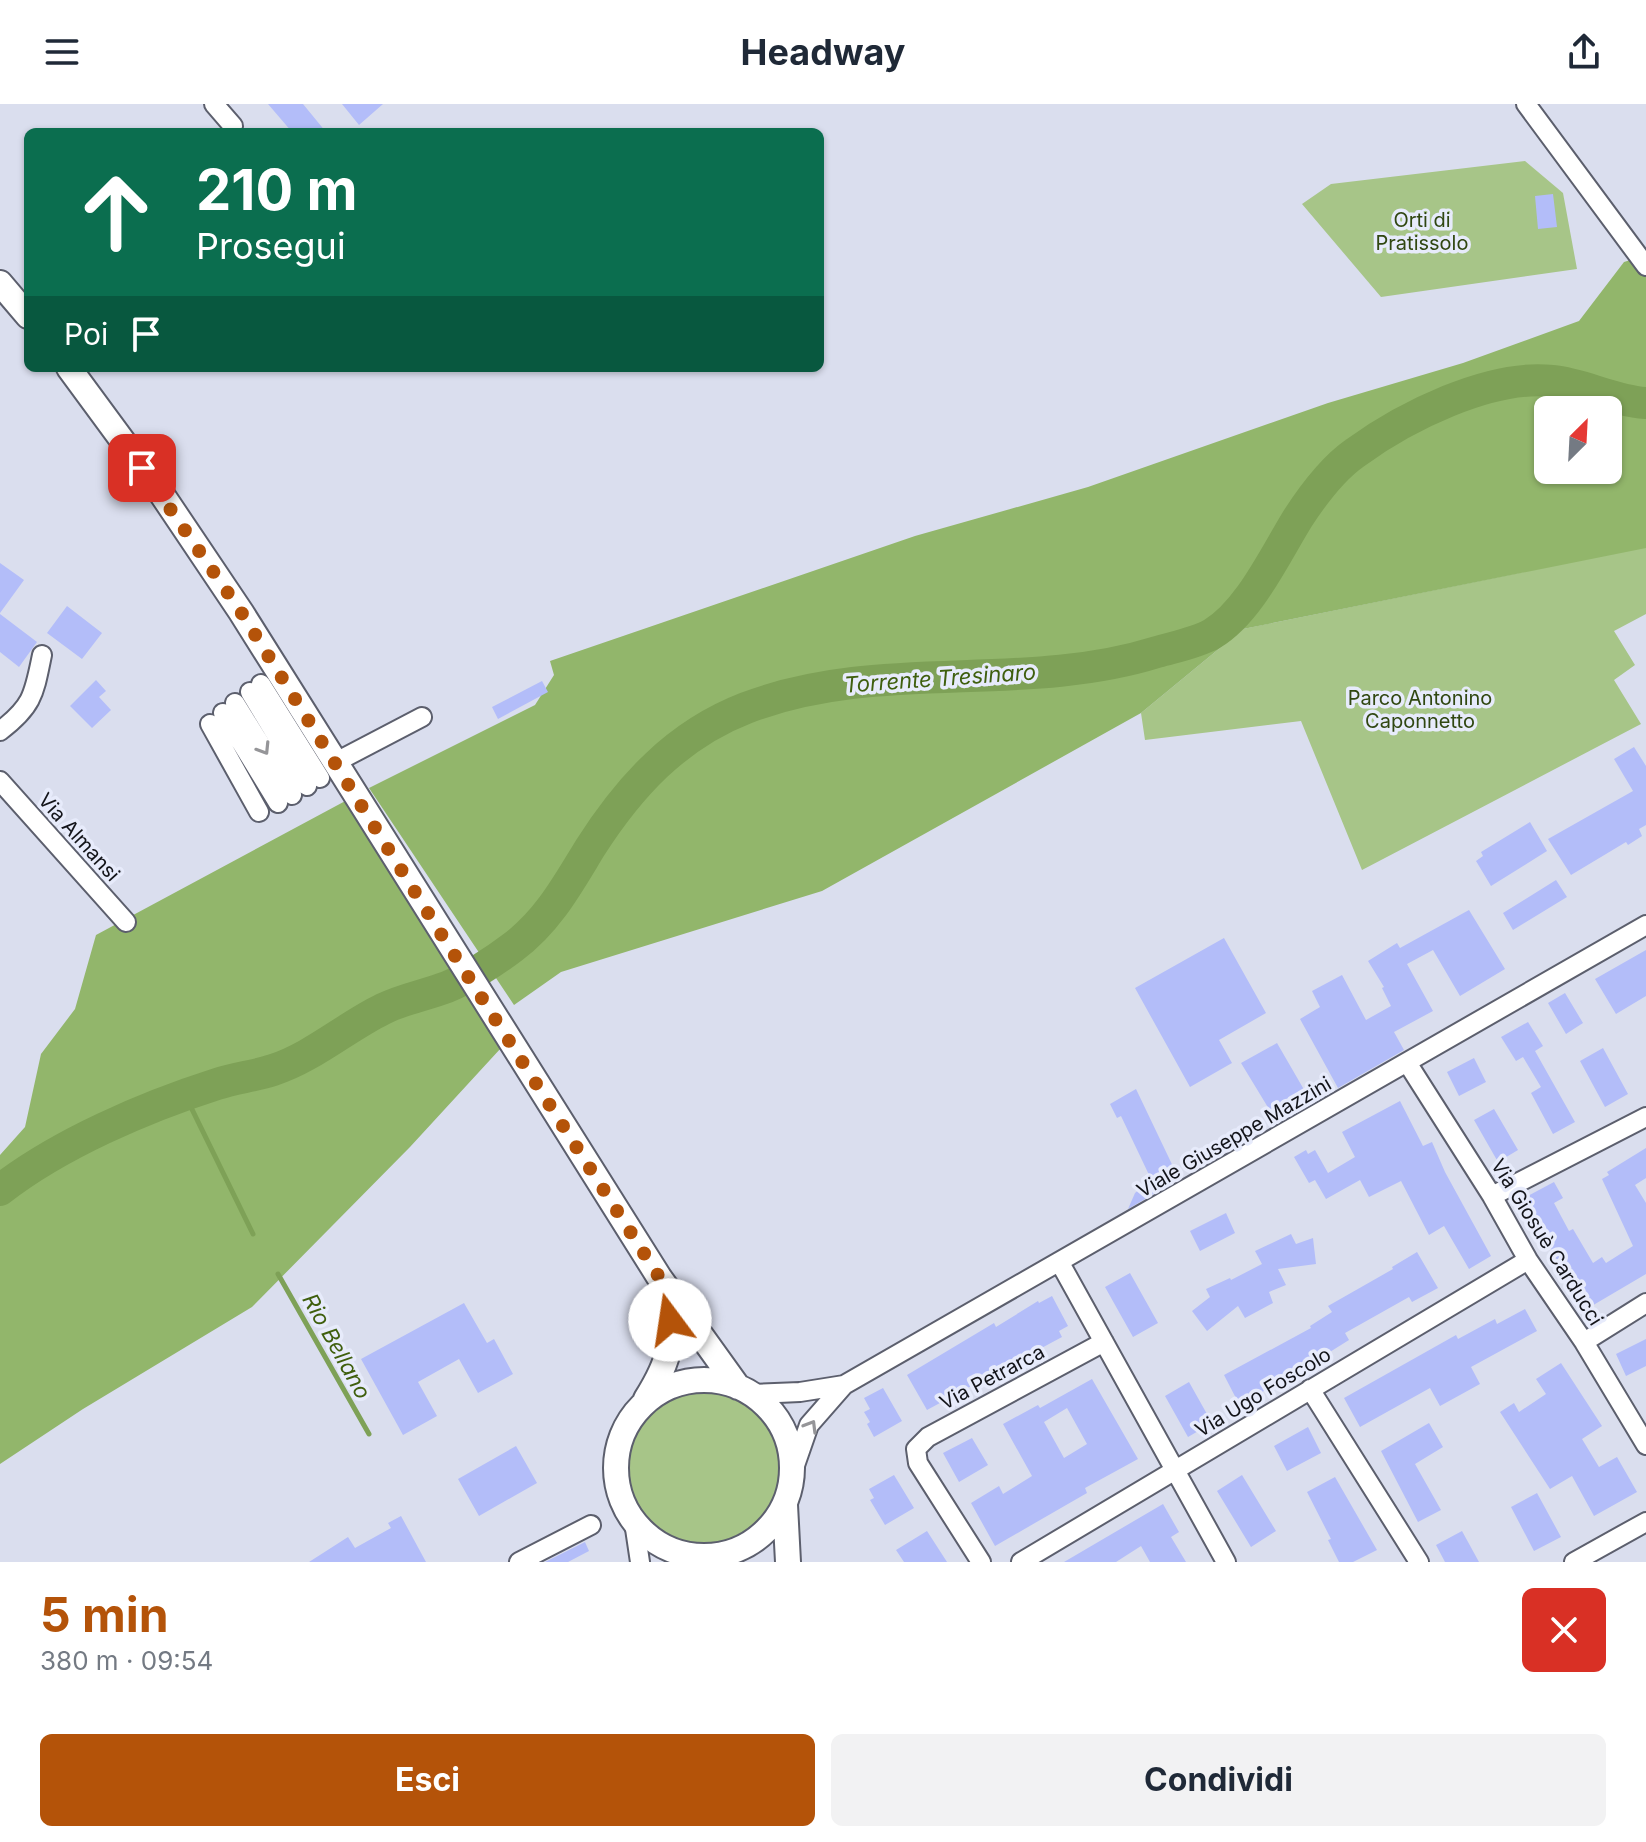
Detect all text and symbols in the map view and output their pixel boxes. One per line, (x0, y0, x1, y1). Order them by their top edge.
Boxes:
icon: menu (40, 30, 84, 74)
text: Headway (741, 30, 905, 74)
icon: share (1562, 30, 1606, 74)
text: 210 m (196, 156, 358, 224)
icon: ahead (64, 160, 168, 264)
park label: Orti di Pratissolo (1376, 208, 1468, 255)
text: Prosegui (196, 224, 346, 268)
icon: arrive (124, 312, 168, 356)
text: Poi (64, 316, 108, 352)
north arrow (1534, 396, 1622, 484)
map controls (1534, 396, 1622, 484)
pin (108, 434, 176, 502)
icon: arrive (120, 446, 164, 490)
water label: Torrente Tresinaro (843, 658, 1037, 698)
park label: Parco Antonino Caponnetto (1348, 686, 1492, 733)
one-way arrow (254, 740, 269, 755)
street label: Via Almansi (33, 788, 125, 886)
street label: Viale Giuseppe Mazzini (1133, 1071, 1335, 1203)
street label: Via Giosuè Carducci (1486, 1154, 1608, 1330)
position arrow (628, 1278, 712, 1362)
water label: Rio Bellano (297, 1289, 377, 1403)
street label: Via Petrarca (936, 1339, 1048, 1415)
street label: Via Ugo Foscolo (1191, 1342, 1335, 1442)
one-way arrow (801, 1420, 816, 1434)
text: 5 min (40, 1585, 169, 1644)
button: close (1522, 1588, 1606, 1672)
text: 380 m · 09:54 (40, 1645, 213, 1676)
button: Esci (40, 1734, 815, 1826)
button: Condividi (831, 1734, 1606, 1826)

